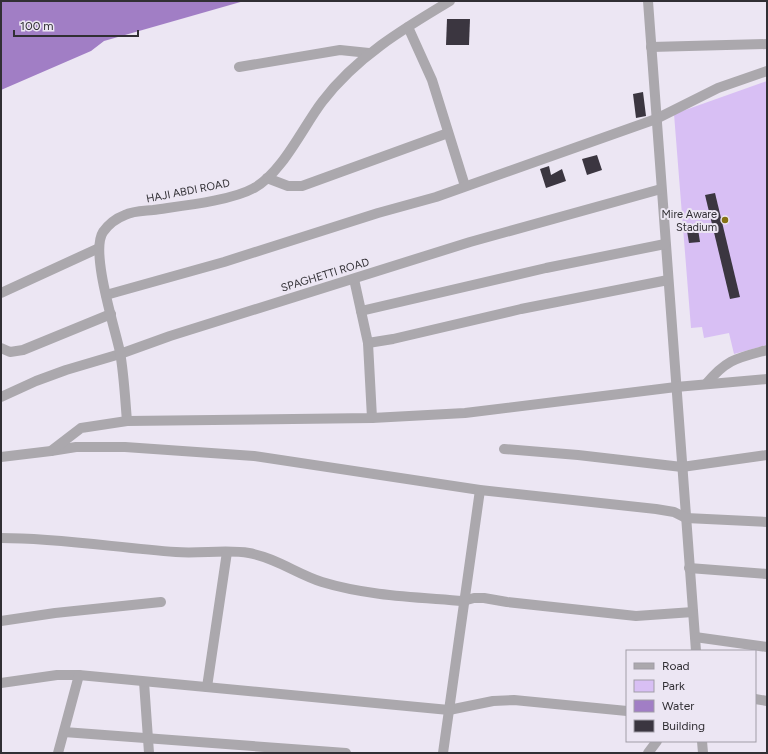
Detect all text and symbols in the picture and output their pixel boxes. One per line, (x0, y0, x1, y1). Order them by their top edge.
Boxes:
scale bar (14, 12, 138, 38)
text: 100 m (20, 19, 54, 33)
street label: HAJI ABDI ROAD (145, 176, 231, 205)
place label: Mire Aware Stadium (662, 208, 717, 234)
marker: Mire Aware Stadium (720, 215, 730, 225)
street label: SPAGHETTI ROAD (279, 255, 371, 295)
legend (626, 650, 756, 742)
text: Road (662, 659, 690, 673)
text: Park (662, 679, 685, 693)
text: Water (662, 699, 694, 713)
text: Building (662, 719, 705, 733)

